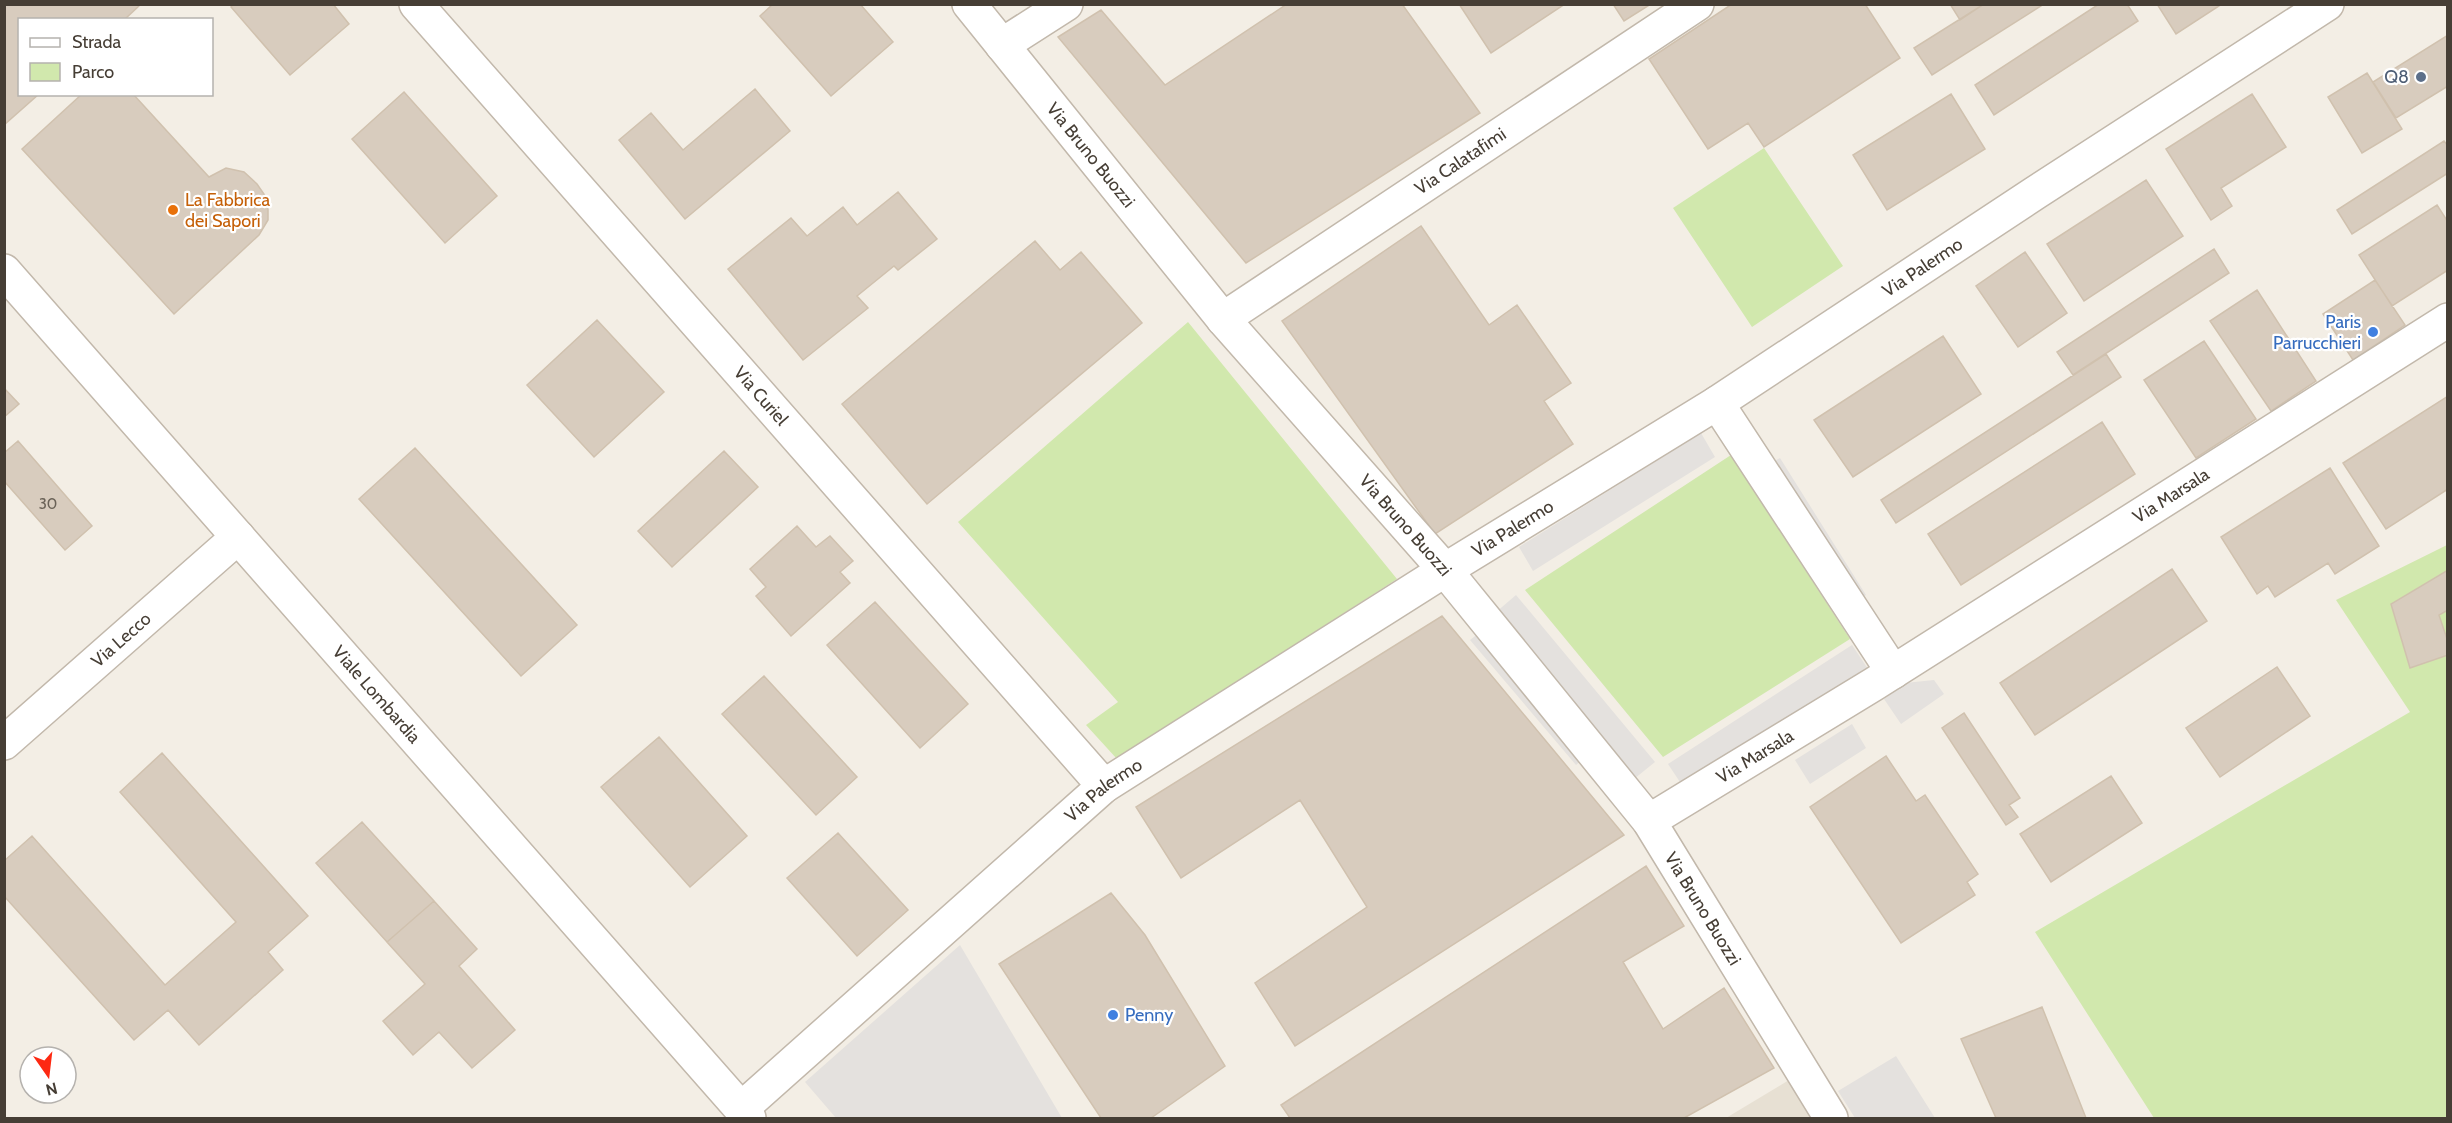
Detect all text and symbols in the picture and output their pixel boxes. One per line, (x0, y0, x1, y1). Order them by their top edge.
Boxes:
legend (18, 18, 213, 96)
text: Strada (72, 31, 122, 53)
text: Parco (72, 61, 114, 83)
place label: Q8 (2384, 66, 2409, 88)
marker: Q8 (2414, 70, 2428, 84)
street label: Via Bruno Buozzi (1042, 98, 1140, 212)
street label: Via Calatafimi (1411, 123, 1510, 199)
place label: La Fabbrica dei Sapori (185, 189, 270, 232)
marker: La Fabbrica dei Sapori (166, 203, 180, 217)
street label: Via Palermo (1878, 233, 1967, 302)
place label: Paris Parrucchieri (2273, 311, 2361, 354)
marker: Paris Parrucchieri (2366, 325, 2380, 339)
street label: Via Curiel (729, 362, 793, 431)
street label: Via Marsala (2129, 463, 2213, 528)
street label: Via Bruno Buozzi (1355, 470, 1456, 581)
house number: 30 (39, 495, 57, 513)
street label: Via Palermo (1468, 495, 1558, 562)
street label: Via Lecco (87, 608, 156, 672)
street label: Viale Lombardia (328, 641, 426, 748)
street label: Via Marsala (1712, 725, 1798, 788)
street label: Via Palermo (1060, 754, 1146, 827)
street label: Via Bruno Buozzi (1660, 848, 1746, 969)
place label: Penny (1125, 1004, 1173, 1026)
marker: Penny (1106, 1008, 1120, 1022)
north arrow (18, 1045, 78, 1105)
text: N (44, 1078, 59, 1100)

